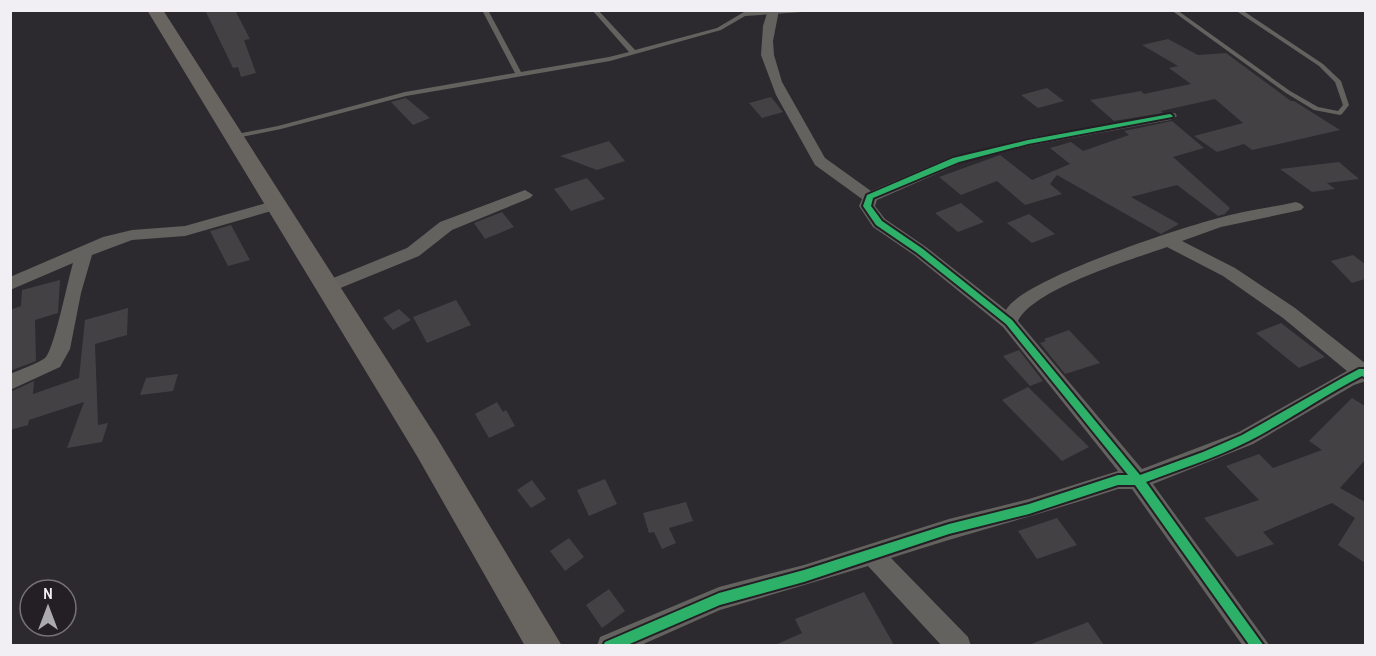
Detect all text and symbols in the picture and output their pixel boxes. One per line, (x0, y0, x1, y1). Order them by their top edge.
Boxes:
north arrow (18, 578, 78, 638)
text: N (43, 582, 53, 604)

